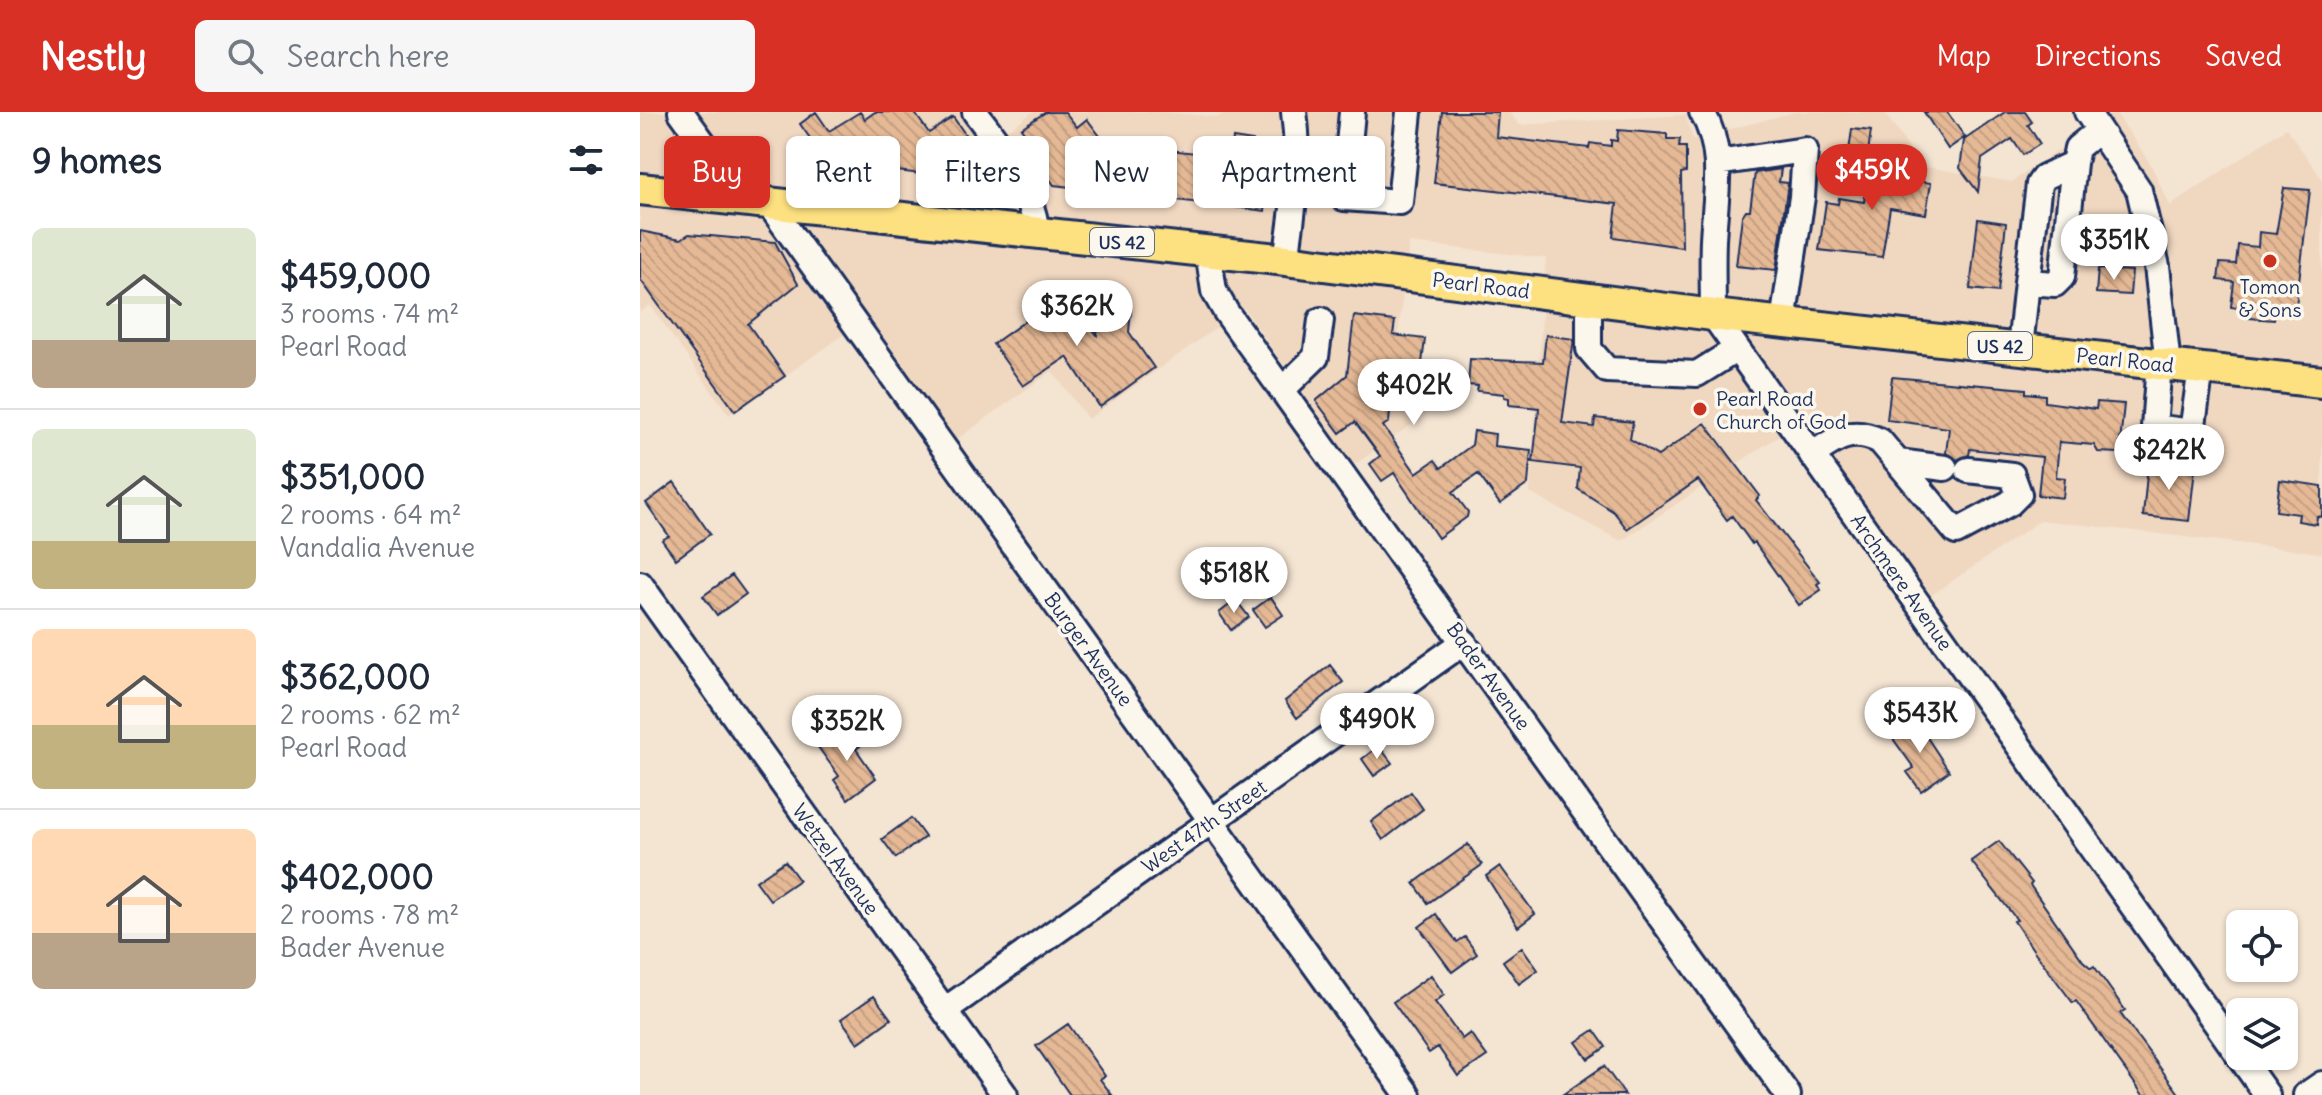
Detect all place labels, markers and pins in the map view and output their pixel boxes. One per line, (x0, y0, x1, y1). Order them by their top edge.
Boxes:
pin: $459K (1816, 144, 1928, 212)
pin: $351K (2058, 214, 2170, 282)
marker: Tomon & Sons (2261, 252, 2279, 270)
place label: Tomon & Sons (2238, 274, 2302, 322)
pin: $362K (1021, 280, 1133, 348)
pin: $402K (1358, 359, 1470, 427)
place label: Pearl Road Church of God (1716, 386, 1847, 434)
marker: Pearl Road Church of God (1691, 400, 1709, 418)
pin: $242K (2113, 424, 2225, 492)
pin: $518K (1178, 547, 1290, 615)
pin: $543K (1864, 687, 1976, 755)
pin: $490K (1321, 693, 1433, 761)
pin: $352K (791, 695, 903, 763)

